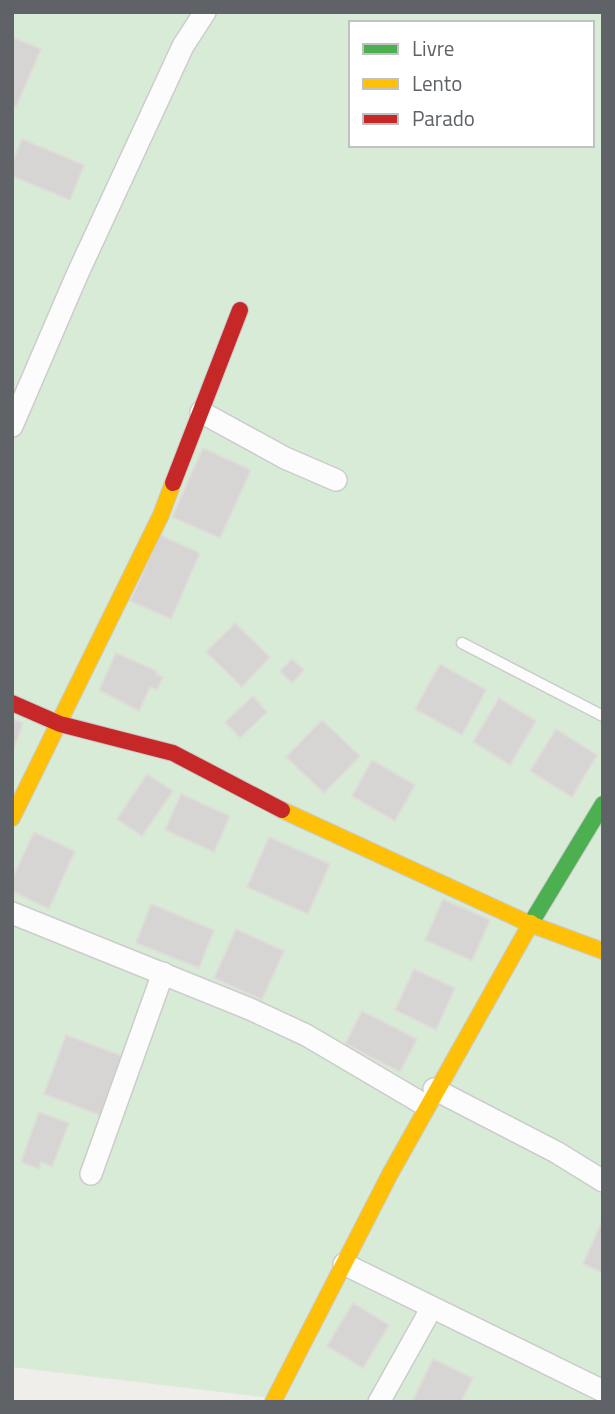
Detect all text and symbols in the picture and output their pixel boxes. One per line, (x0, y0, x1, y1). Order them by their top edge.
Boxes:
legend (349, 21, 594, 147)
text: Livre (412, 32, 454, 64)
text: Lento (412, 67, 462, 99)
text: Parado (412, 102, 475, 134)

